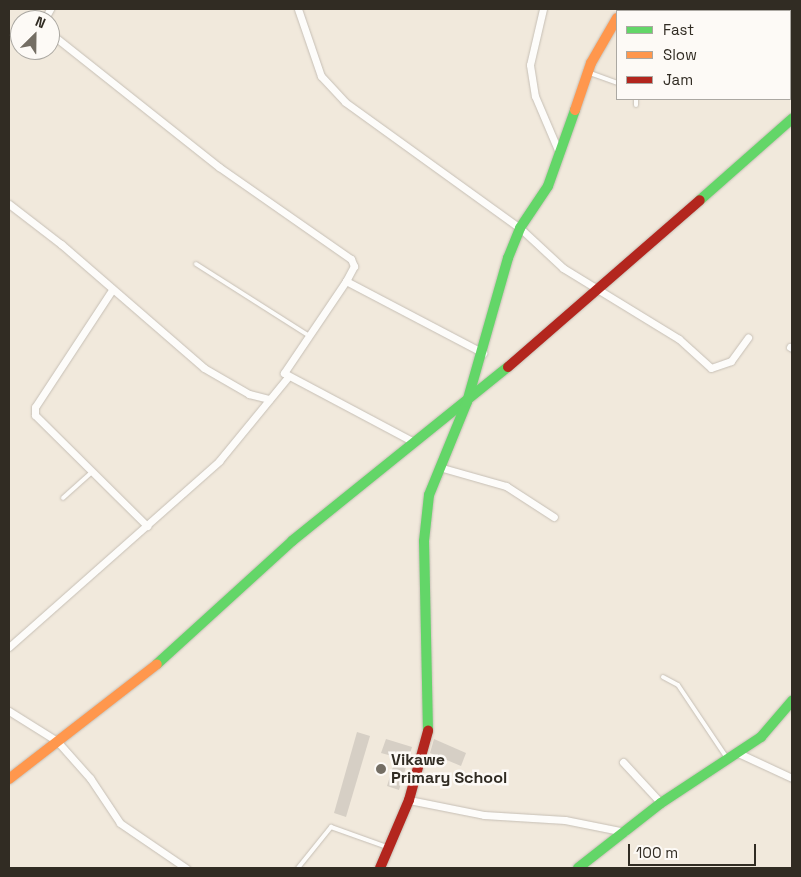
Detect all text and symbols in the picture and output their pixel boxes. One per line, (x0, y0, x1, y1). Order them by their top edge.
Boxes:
north arrow (10, 10, 60, 60)
legend (616, 10, 791, 100)
text: N (33, 12, 48, 32)
text: Fast (663, 20, 694, 39)
text: Slow (663, 45, 697, 64)
text: Jam (663, 70, 693, 89)
place label: Vikawe Primary School (391, 750, 507, 788)
marker: Vikawe Primary School (375, 763, 387, 775)
scale bar (631, 834, 758, 866)
text: 100 m (636, 843, 678, 862)

